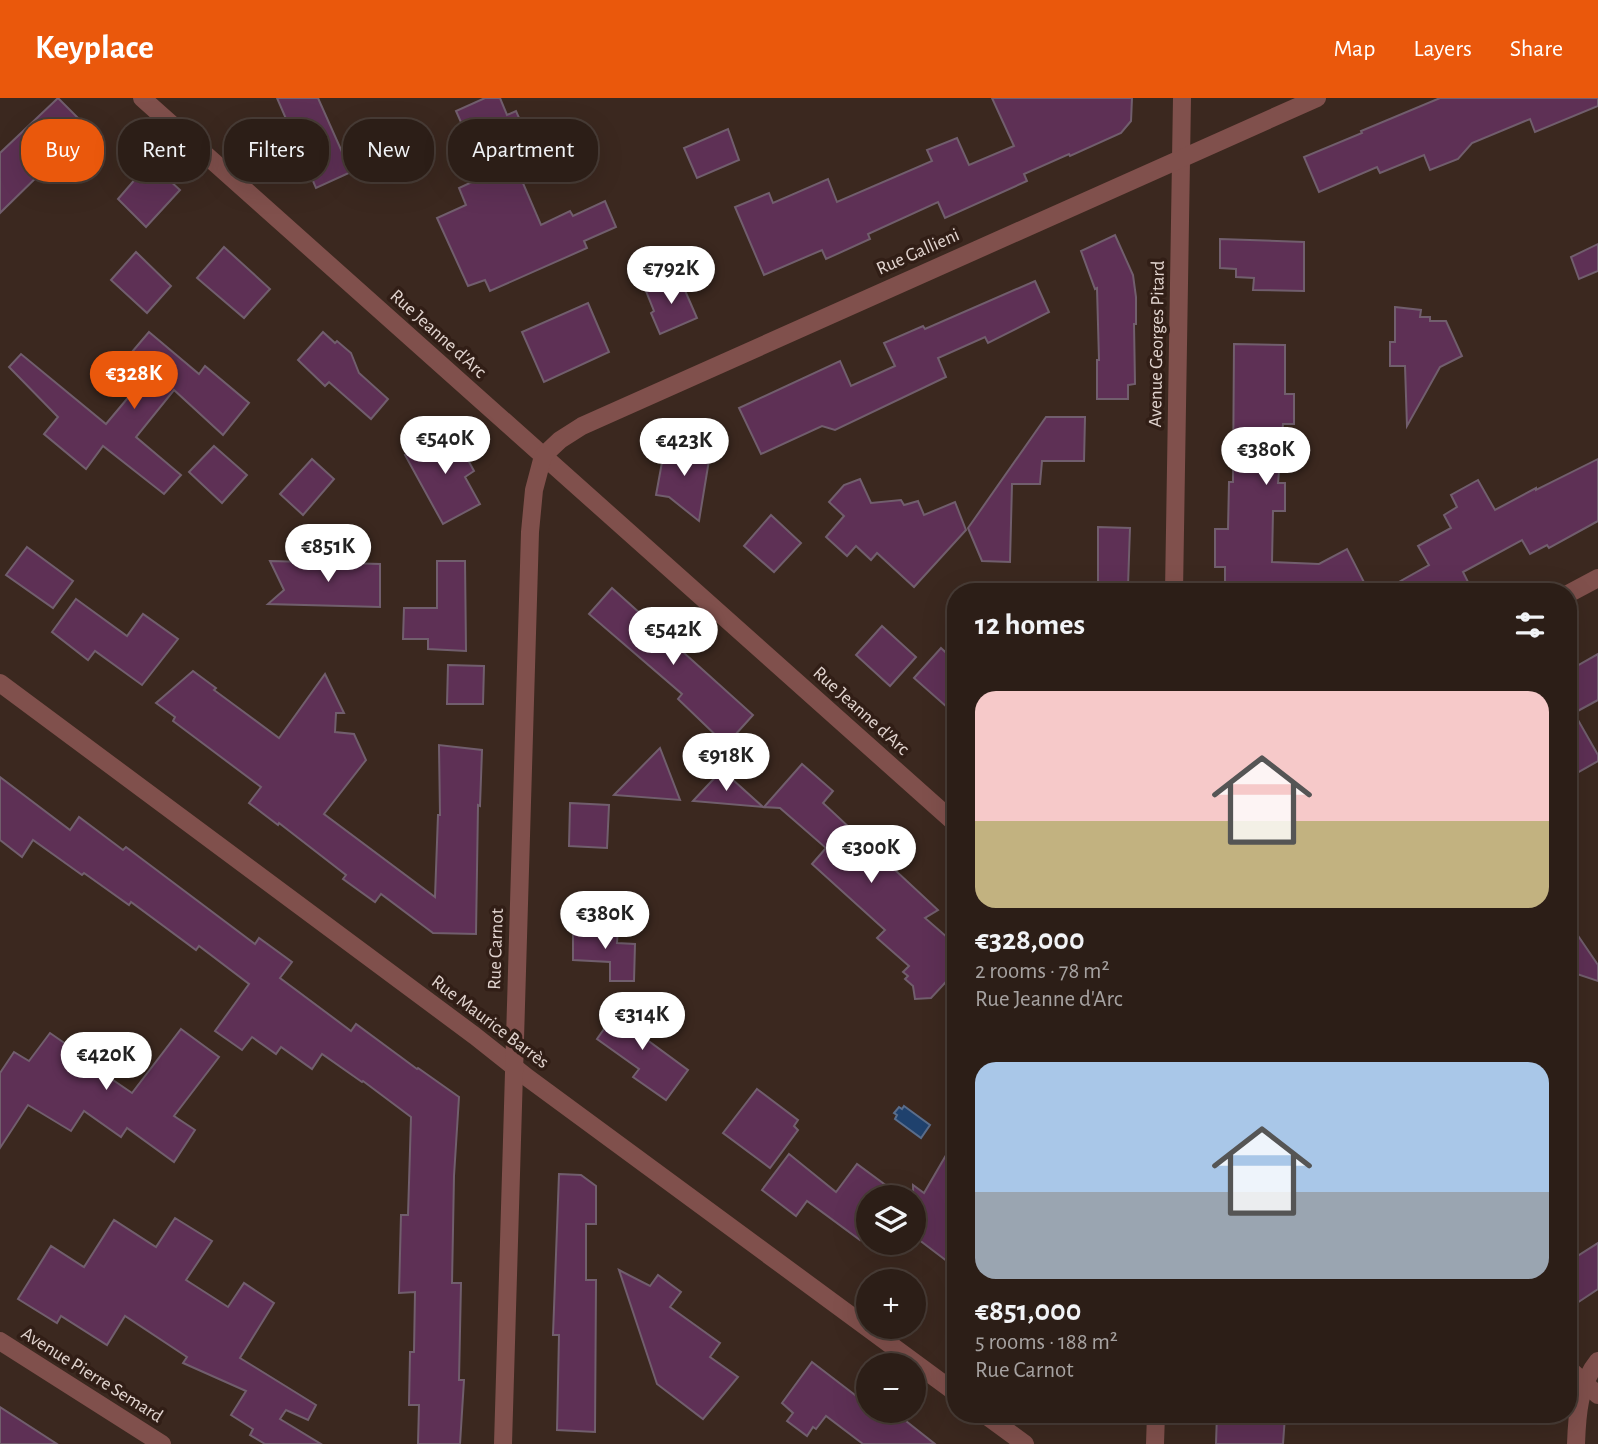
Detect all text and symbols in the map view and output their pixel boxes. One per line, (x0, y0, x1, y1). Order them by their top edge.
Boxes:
text: Keyplace (35, 32, 154, 65)
text: Map (1333, 37, 1375, 61)
text: Layers (1413, 37, 1472, 61)
text: Share (1510, 37, 1563, 61)
chip: Buy (21, 119, 104, 182)
chip: Rent (118, 119, 210, 182)
chip: Filters (224, 119, 329, 182)
chip: New (343, 119, 434, 182)
chip: Apartment (448, 119, 598, 182)
street label: Rue Gallieni (874, 225, 962, 279)
pin: €792K (622, 246, 720, 306)
text: €792K (643, 257, 699, 280)
street label: Avenue Georges Pitard (1146, 260, 1168, 428)
street label: Rue Jeanne d'Arc (386, 286, 490, 382)
pin: €328K (85, 352, 183, 411)
text: €328K (106, 362, 162, 385)
pin: €540K (396, 416, 494, 476)
pin: €423K (635, 418, 733, 478)
text: €540K (416, 427, 474, 450)
pin: €380K (1217, 428, 1315, 487)
text: €423K (656, 429, 712, 452)
text: €380K (1237, 438, 1295, 461)
pin: €851K (279, 524, 377, 584)
text: €851K (301, 535, 355, 558)
icon: filters (1511, 606, 1549, 644)
pin: €542K (624, 608, 722, 667)
text: 12 homes (975, 610, 1085, 640)
text: €542K (645, 618, 701, 641)
street label: Rue Jeanne d'Arc (809, 663, 913, 759)
pin: €918K (677, 734, 775, 793)
icon: home (1199, 737, 1325, 863)
text: €918K (699, 744, 753, 767)
pin: €300K (822, 826, 920, 885)
text: €300K (842, 836, 900, 859)
pin: €380K (556, 892, 654, 951)
text: €380K (576, 902, 634, 925)
street label: Rue Carnot (485, 908, 507, 990)
text: €328,000 (975, 925, 1085, 955)
text: 2 rooms · 78 m² (975, 960, 1110, 983)
street label: Rue Maurice Barrès (428, 972, 552, 1072)
text: Rue Jeanne d'Arc (975, 988, 1123, 1011)
pin: €314K (593, 992, 691, 1052)
text: €314K (615, 1003, 669, 1026)
pin: €420K (57, 1032, 155, 1092)
text: €420K (77, 1043, 135, 1066)
icon: home (1199, 1108, 1325, 1234)
map controls (856, 1185, 926, 1423)
button: layers (856, 1185, 926, 1255)
button: + (856, 1269, 926, 1339)
text: €851,000 (975, 1296, 1081, 1326)
street label: Avenue Pierre Semard (18, 1324, 166, 1426)
text: 5 rooms · 188 m² (975, 1331, 1118, 1354)
button: − (856, 1353, 926, 1423)
text: Rue Carnot (975, 1359, 1074, 1382)

